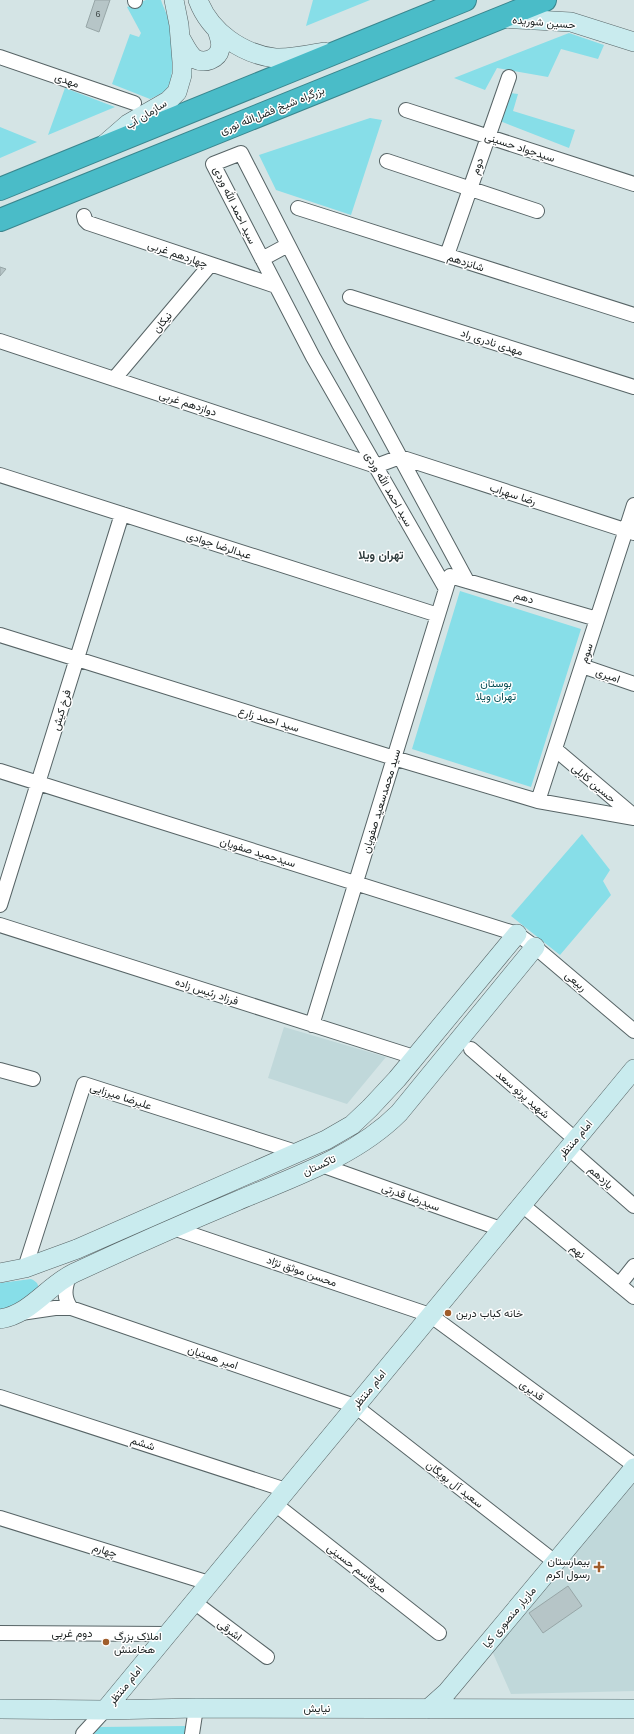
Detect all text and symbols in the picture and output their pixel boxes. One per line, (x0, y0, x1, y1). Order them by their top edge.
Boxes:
house number: 6 (95, 9, 101, 19)
street label: حسین شوریده (512, 13, 576, 32)
street label: مهدی (53, 70, 81, 91)
street label: بزرگراه شیخ فضل‌الله نوری (218, 84, 327, 138)
street label: سازمان آب (123, 97, 169, 132)
street label: سیدجواد حسینی (483, 130, 557, 165)
street label: دوم (469, 156, 487, 177)
street label: سید احمد الله وردی (210, 164, 259, 246)
street label: چهاردهم غربی (146, 238, 210, 272)
street label: شانزدهم (445, 250, 486, 276)
street label: نیکان (150, 309, 175, 335)
street label: مهدی نادری راد (459, 326, 525, 359)
street label: دوازدهم غربی (157, 388, 218, 420)
street label: سید احمد الله وردی (362, 449, 415, 529)
street label: رضا سهراب (488, 481, 538, 508)
street label: عبدالرضا جوادی (185, 529, 253, 562)
district label: تهران ویلا (358, 548, 404, 563)
street label: دهم (512, 588, 535, 607)
street label: سوم (577, 641, 597, 665)
street label: امیری (594, 665, 622, 686)
park label: بوستان تهران ویلا (476, 677, 517, 703)
street label: فرخ کیش (49, 688, 75, 733)
street label: سید احمد زارع (237, 704, 301, 736)
street label: سید محمدسعید صفویان (359, 747, 404, 855)
street label: حسین کابلی (569, 761, 618, 806)
street label: سیدحمید صفویان (218, 835, 298, 870)
street label: ربیعی (562, 969, 589, 994)
street label: فرزاد رئیس زاده (173, 975, 240, 1008)
street label: شهید پرتو سعد (493, 1068, 552, 1122)
street label: علیرضا میرزایی (88, 1080, 154, 1113)
street label: امام منتظر (555, 1117, 596, 1163)
street label: تاکستان (300, 1152, 338, 1178)
street label: یازدهم (585, 1163, 616, 1193)
street label: سیدرضا قدرتی (380, 1181, 442, 1214)
street label: نهم (567, 1241, 588, 1262)
street label: محسن موثق نژاد (265, 1253, 339, 1290)
place label: خانه کباب درین (456, 1307, 523, 1320)
marker: خانه کباب درین (443, 1308, 453, 1318)
street label: امیر همتیان (186, 1343, 240, 1372)
street label: امام منتظر (349, 1367, 390, 1413)
street label: قدیری (517, 1377, 546, 1404)
street label: ششم (129, 1433, 157, 1455)
street label: سعید آل بویگان (424, 1458, 486, 1511)
street label: چهارم (91, 1541, 119, 1561)
street label: میرقاسم حسینی (324, 1541, 389, 1596)
place label: بیمارستان رسول اکرم (546, 1555, 590, 1582)
marker: بیمارستان رسول اکرم (593, 1561, 605, 1573)
street label: مازیار منصوری کیا (480, 1584, 539, 1651)
street label: اشرقی (215, 1617, 244, 1644)
street label: دوم غربی (52, 1627, 92, 1641)
place label: املاک بزرگ هخامنش (114, 1630, 161, 1656)
marker: املاک بزرگ هخامنش (101, 1637, 111, 1647)
street label: امام منتظر (105, 1663, 146, 1709)
street label: نیایش (303, 1702, 331, 1715)

